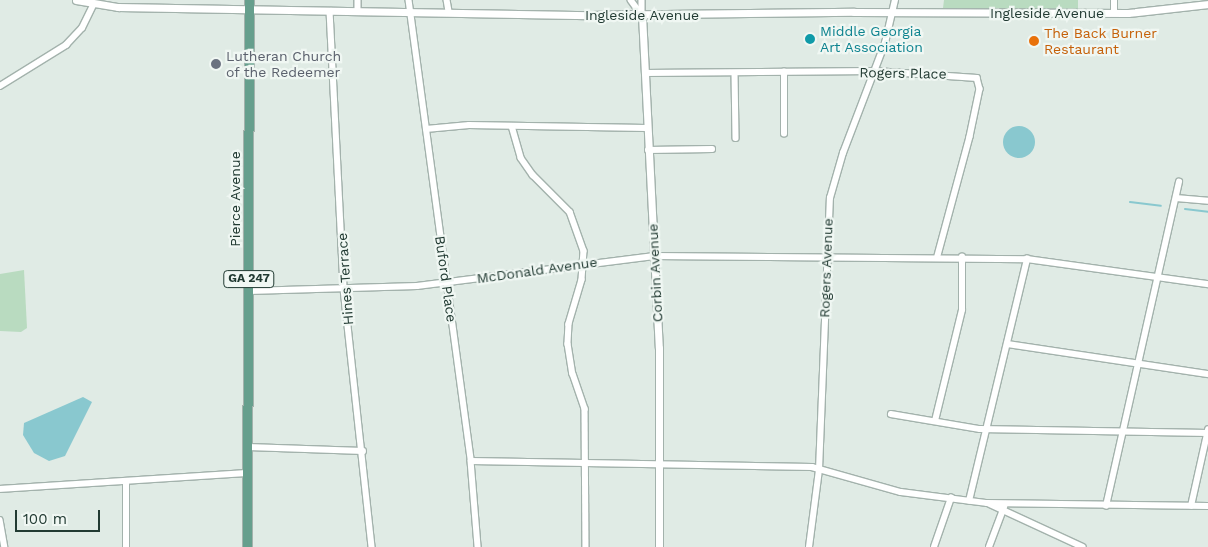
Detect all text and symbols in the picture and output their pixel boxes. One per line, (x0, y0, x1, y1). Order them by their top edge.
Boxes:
street label: Ingleside Avenue (990, 5, 1104, 21)
street label: Ingleside Avenue (585, 7, 699, 23)
place label: Middle Georgia Art Association (820, 23, 923, 56)
place label: The Back Burner Restaurant (1044, 25, 1157, 58)
marker: Middle Georgia Art Association (804, 33, 816, 45)
marker: The Back Burner Restaurant (1028, 35, 1040, 47)
place label: Lutheran Church of the Redeemer (226, 48, 341, 80)
marker: Lutheran Church of the Redeemer (210, 58, 222, 70)
street label: Rogers Place (859, 64, 947, 82)
street label: Pierce Avenue (227, 151, 243, 247)
street label: Rogers Avenue (816, 218, 836, 318)
street label: Corbin Avenue (644, 223, 666, 323)
street label: Hines Terrace (333, 232, 357, 326)
street label: Buford Place (432, 235, 460, 323)
street label: McDonald Avenue (475, 253, 599, 287)
road number: GA 247 (223, 270, 275, 288)
scale bar (18, 500, 102, 532)
text: 100 m (23, 510, 67, 528)

